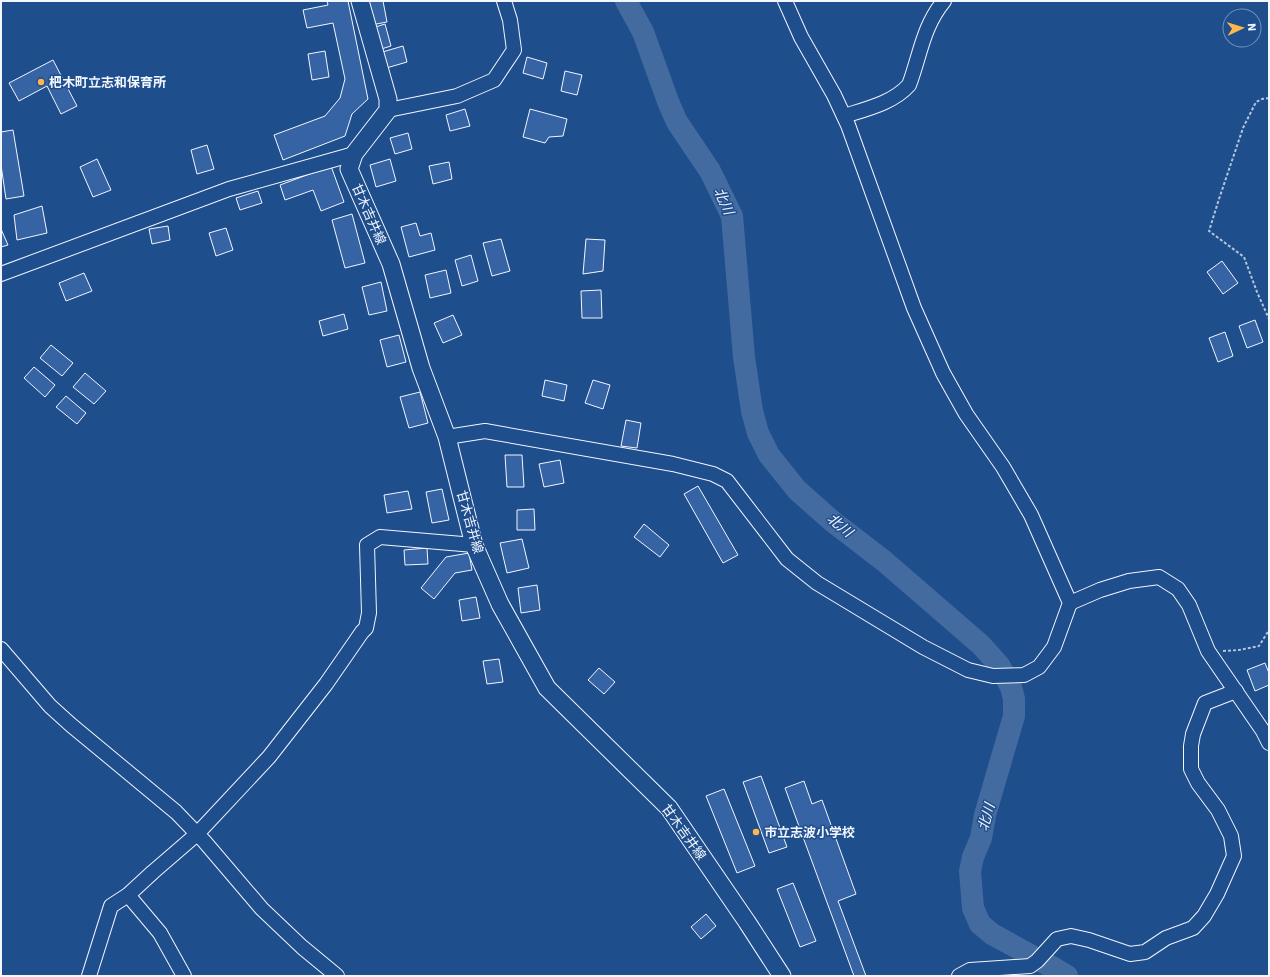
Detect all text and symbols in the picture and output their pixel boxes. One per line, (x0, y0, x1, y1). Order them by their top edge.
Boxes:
north arrow (1222, 8, 1262, 48)
text: N (1245, 23, 1259, 32)
place label: 杷木町立志和保育所 (49, 74, 166, 91)
marker: 杷木町立志和保育所 (36, 77, 46, 87)
street label: 甘木吉井線 (348, 181, 390, 247)
water label: 北川 (710, 185, 739, 219)
street label: 甘木吉井線 (453, 488, 487, 556)
water label: 北川 (823, 509, 858, 542)
water label: 北川 (973, 799, 999, 833)
street label: 甘木吉井線 (658, 801, 710, 863)
place label: 市立志波小学校 (764, 824, 855, 841)
marker: 市立志波小学校 (751, 827, 761, 837)

